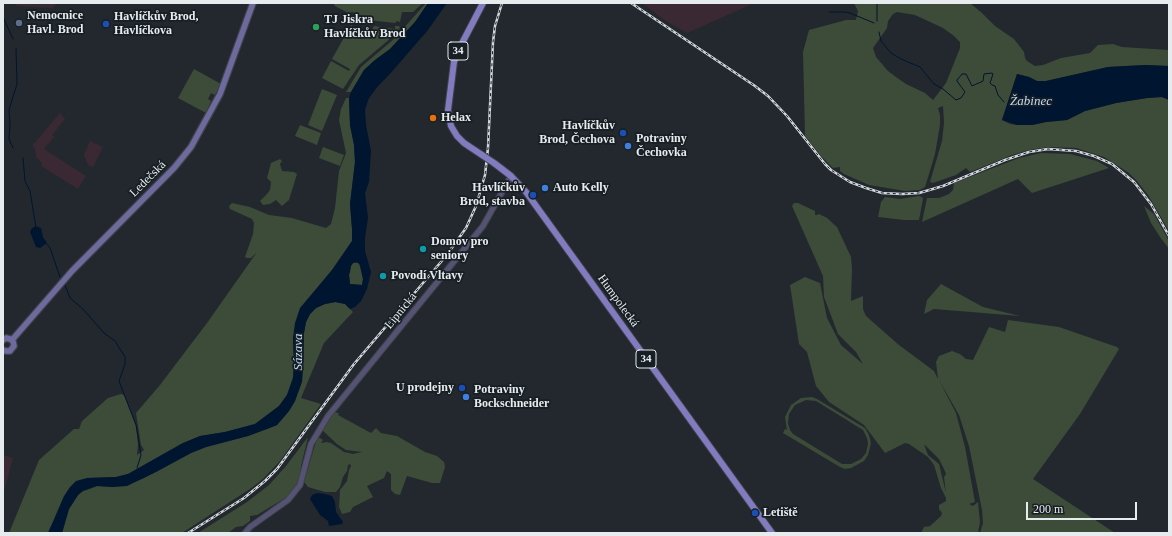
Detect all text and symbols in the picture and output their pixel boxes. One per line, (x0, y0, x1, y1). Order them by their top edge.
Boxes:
place label: Nemocnice Havl. Brod (27, 9, 83, 37)
place label: Havlíčkův Brod, Havlíčkova (114, 10, 198, 38)
place label: TJ Jiskra Havlíčkův Brod (324, 13, 405, 41)
marker: Nemocnice Havl. Brod (14, 18, 24, 28)
marker: Havlíčkův Brod, Havlíčkova (101, 19, 111, 29)
marker: TJ Jiskra Havlíčkův Brod (311, 22, 321, 32)
road number: 34 (448, 42, 468, 60)
water label: Žabinec (1010, 94, 1052, 110)
place label: Helax (441, 111, 471, 125)
marker: Helax (428, 113, 438, 123)
place label: Havlíčkův Brod, Čechova (539, 119, 615, 147)
marker: Havlíčkův Brod, Čechova (618, 128, 628, 138)
place label: Potraviny Čechovka (636, 132, 687, 160)
marker: Potraviny Čechovka (623, 141, 633, 151)
street label: Ledečská (127, 158, 169, 200)
place label: Havlíčkův Brod, stavba (460, 181, 525, 209)
place label: Auto Kelly (553, 181, 609, 195)
marker: Auto Kelly (540, 183, 550, 193)
marker: Havlíčkův Brod, stavba (528, 190, 538, 200)
place label: Domov pro seniory (431, 235, 488, 263)
marker: Domov pro seniory (418, 244, 428, 254)
place label: Povodí Vltavy (391, 269, 463, 283)
marker: Povodí Vltavy (378, 271, 388, 281)
street label: Humpolecká (594, 272, 642, 330)
street label: Lipnická (382, 290, 420, 332)
water label: Sázava (291, 334, 307, 370)
road number: 34 (636, 350, 656, 368)
place label: U prodejny (396, 381, 454, 395)
marker: U prodejny (457, 383, 467, 393)
place label: Potraviny Bockschneider (474, 383, 549, 411)
marker: Potraviny Bockschneider (461, 392, 471, 402)
scale bar (1028, 494, 1139, 520)
text: 200 m (1033, 502, 1063, 516)
place label: Letiště (763, 506, 798, 520)
marker: Letiště (750, 508, 760, 518)

